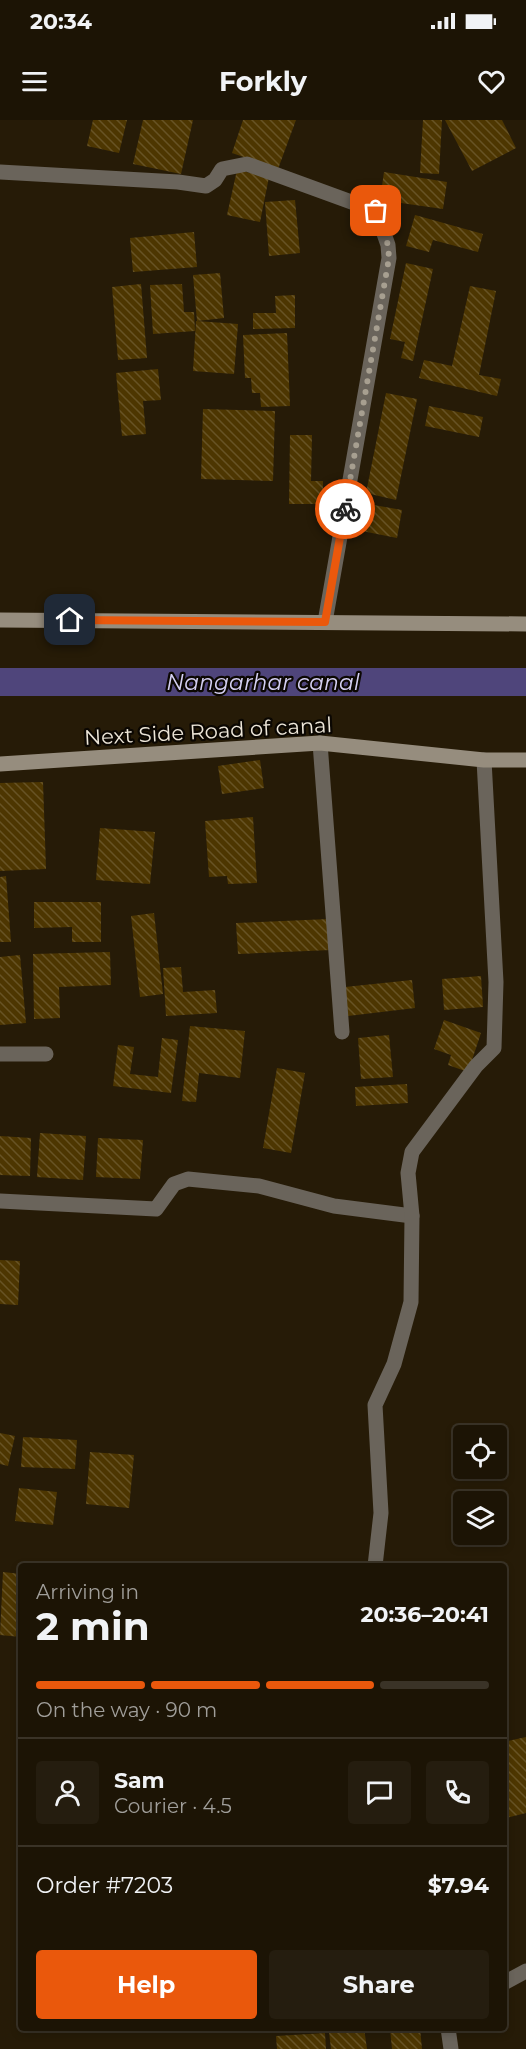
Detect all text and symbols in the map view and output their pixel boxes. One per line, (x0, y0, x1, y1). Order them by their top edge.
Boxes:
text: 20:34 (30, 8, 92, 35)
icon: menu (18, 65, 51, 98)
text: Forkly (219, 65, 307, 98)
icon: heart (475, 65, 508, 98)
pin (350, 185, 401, 236)
icon: bag (359, 194, 392, 227)
courier (315, 479, 375, 539)
icon: bike (329, 493, 362, 526)
pin (44, 594, 95, 645)
icon: home (53, 603, 86, 636)
water label: Nangarhar canal (166, 669, 360, 696)
street label: Next Side Road of canal (83, 712, 333, 750)
map controls (453, 1425, 507, 1545)
button: locate (453, 1425, 507, 1479)
button: layers (453, 1491, 507, 1545)
text: Arriving in (36, 1580, 139, 1604)
text: 20:36–20:41 (361, 1601, 489, 1628)
text: 2 min (36, 1602, 150, 1650)
text: On the way · 90 m (36, 1698, 217, 1722)
button: person (36, 1761, 99, 1824)
button: chat (348, 1761, 411, 1824)
button: phone (426, 1761, 489, 1824)
text: Sam (114, 1767, 165, 1794)
text: Courier · 4.5 (114, 1794, 232, 1818)
text: Order #7203 (36, 1872, 173, 1899)
text: $7.94 (428, 1872, 489, 1899)
button: Help (36, 1950, 257, 2019)
button: Share (269, 1950, 489, 2019)

